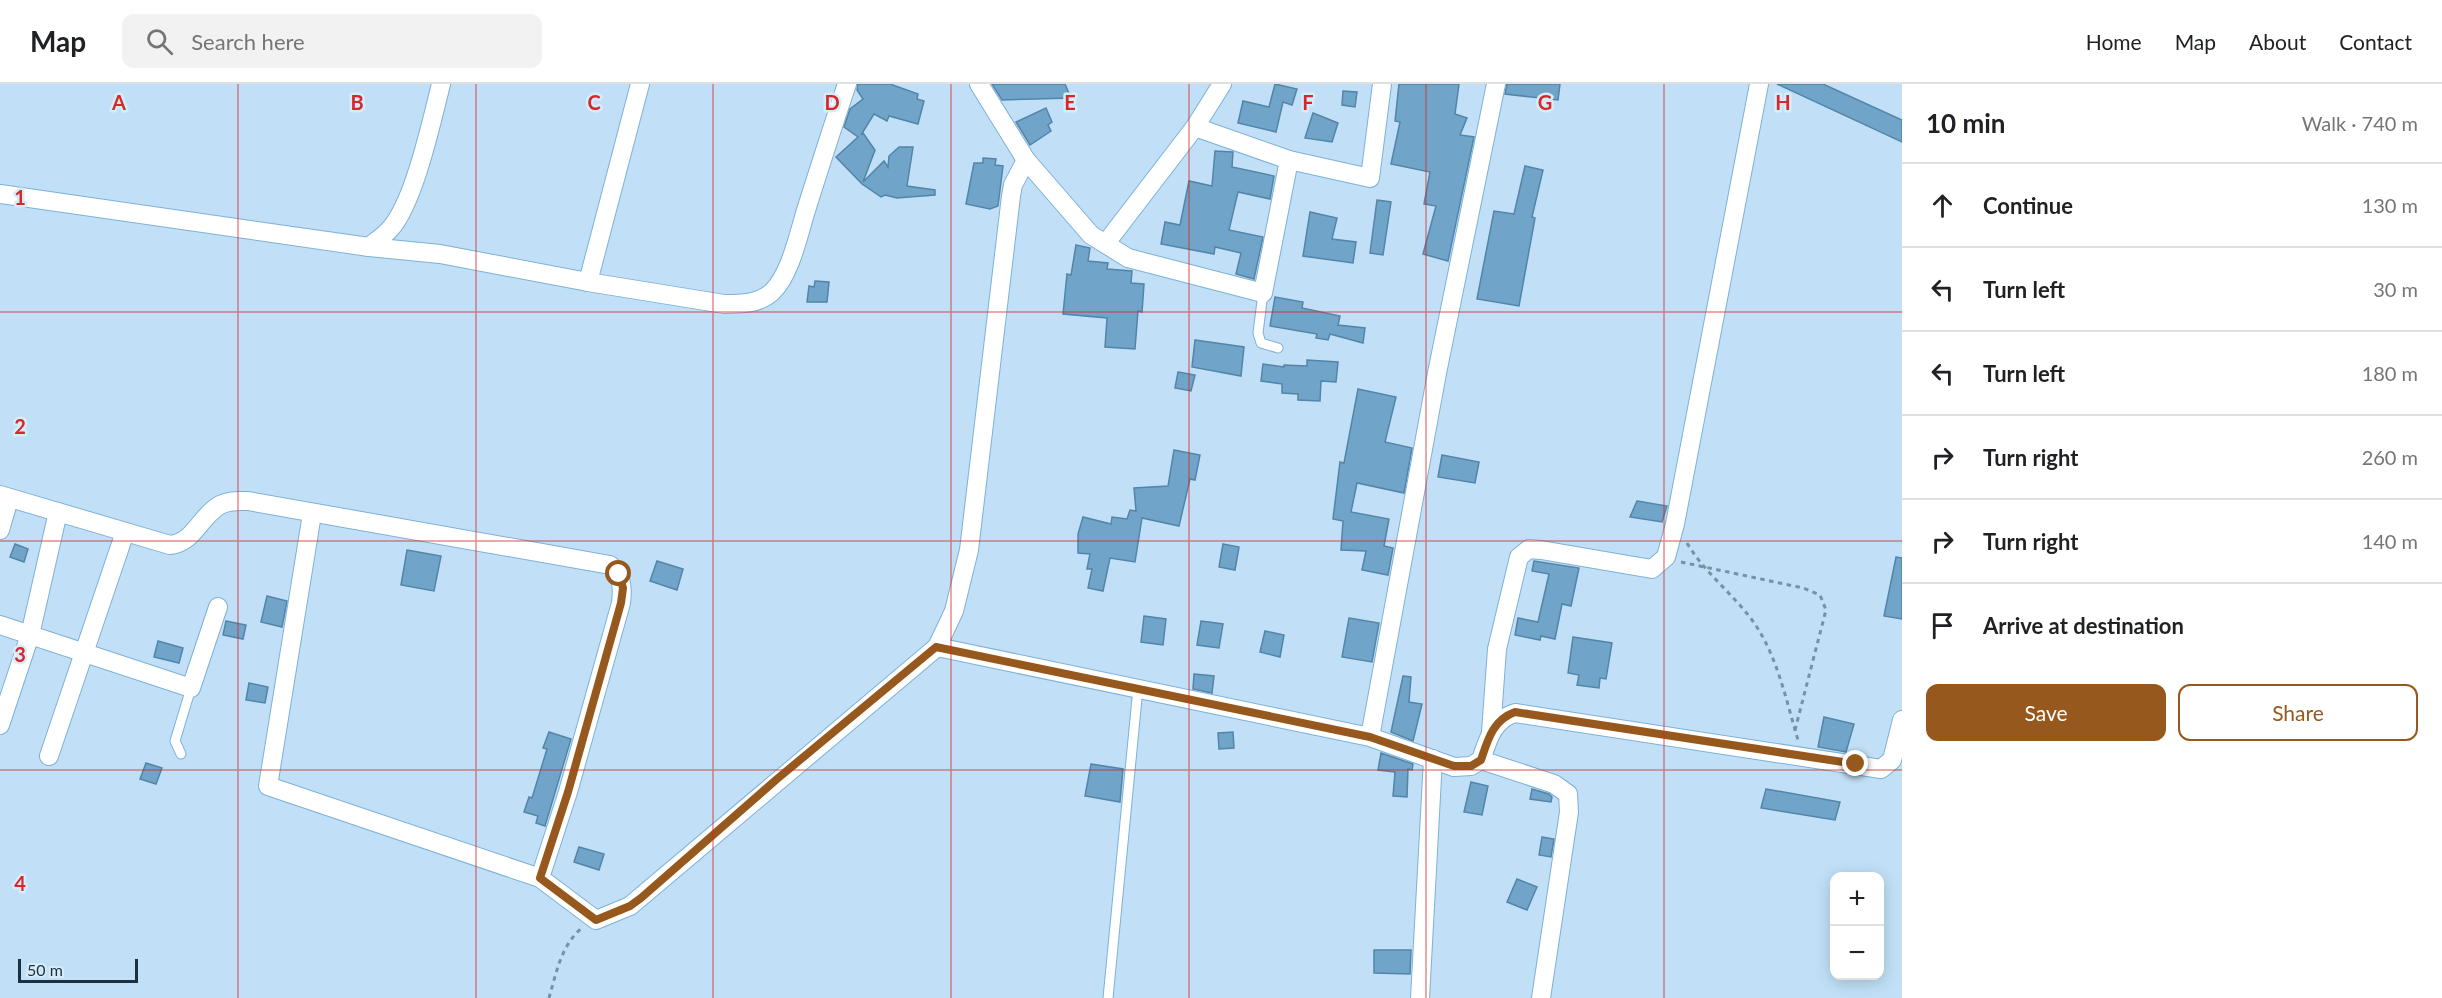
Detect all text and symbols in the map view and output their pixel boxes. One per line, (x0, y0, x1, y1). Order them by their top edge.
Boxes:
search box (122, 14, 542, 68)
text: Map (30, 24, 86, 58)
icon: search (143, 25, 176, 58)
text: Search here (191, 28, 305, 55)
text: Home (2086, 29, 2142, 54)
text: Map (2175, 29, 2216, 54)
text: About (2249, 29, 2306, 54)
text: Contact (2339, 29, 2412, 54)
text: A (111, 90, 126, 114)
text: B (350, 90, 364, 114)
text: C (587, 90, 601, 114)
text: D (824, 90, 840, 114)
text: E (1064, 90, 1076, 114)
text: F (1302, 90, 1314, 114)
text: G (1538, 90, 1552, 114)
text: H (1775, 90, 1791, 114)
text: 10 min (1926, 107, 2006, 139)
text: Walk · 740 m (2302, 111, 2418, 135)
text: 1 (14, 185, 26, 209)
icon: ahead (1926, 189, 1959, 222)
text: Continue (1983, 192, 2073, 219)
text: 130 m (2362, 193, 2418, 217)
icon: left (1926, 273, 1959, 306)
text: Turn left (1983, 276, 2065, 303)
text: 30 m (2373, 277, 2418, 301)
icon: left (1926, 357, 1959, 390)
text: Turn left (1983, 360, 2065, 387)
text: 180 m (2362, 361, 2418, 385)
text: 2 (14, 414, 26, 438)
icon: right (1926, 441, 1959, 474)
text: Turn right (1983, 444, 2078, 471)
text: 260 m (2362, 445, 2418, 469)
icon: right (1926, 525, 1959, 558)
text: Turn right (1983, 528, 2078, 555)
text: 140 m (2362, 529, 2418, 553)
route start (605, 560, 631, 586)
icon: arrive (1926, 609, 1959, 642)
text: Arrive at destination (1983, 612, 2184, 639)
text: 3 (14, 642, 26, 666)
button: Save (1926, 684, 2166, 741)
button: Share (2178, 684, 2418, 741)
route end (1842, 750, 1868, 776)
text: 4 (14, 871, 26, 895)
map controls (1830, 872, 1884, 980)
button: + (1830, 872, 1884, 926)
button: − (1830, 926, 1884, 980)
scale bar (18, 956, 138, 984)
text: 50 m (27, 960, 63, 979)

